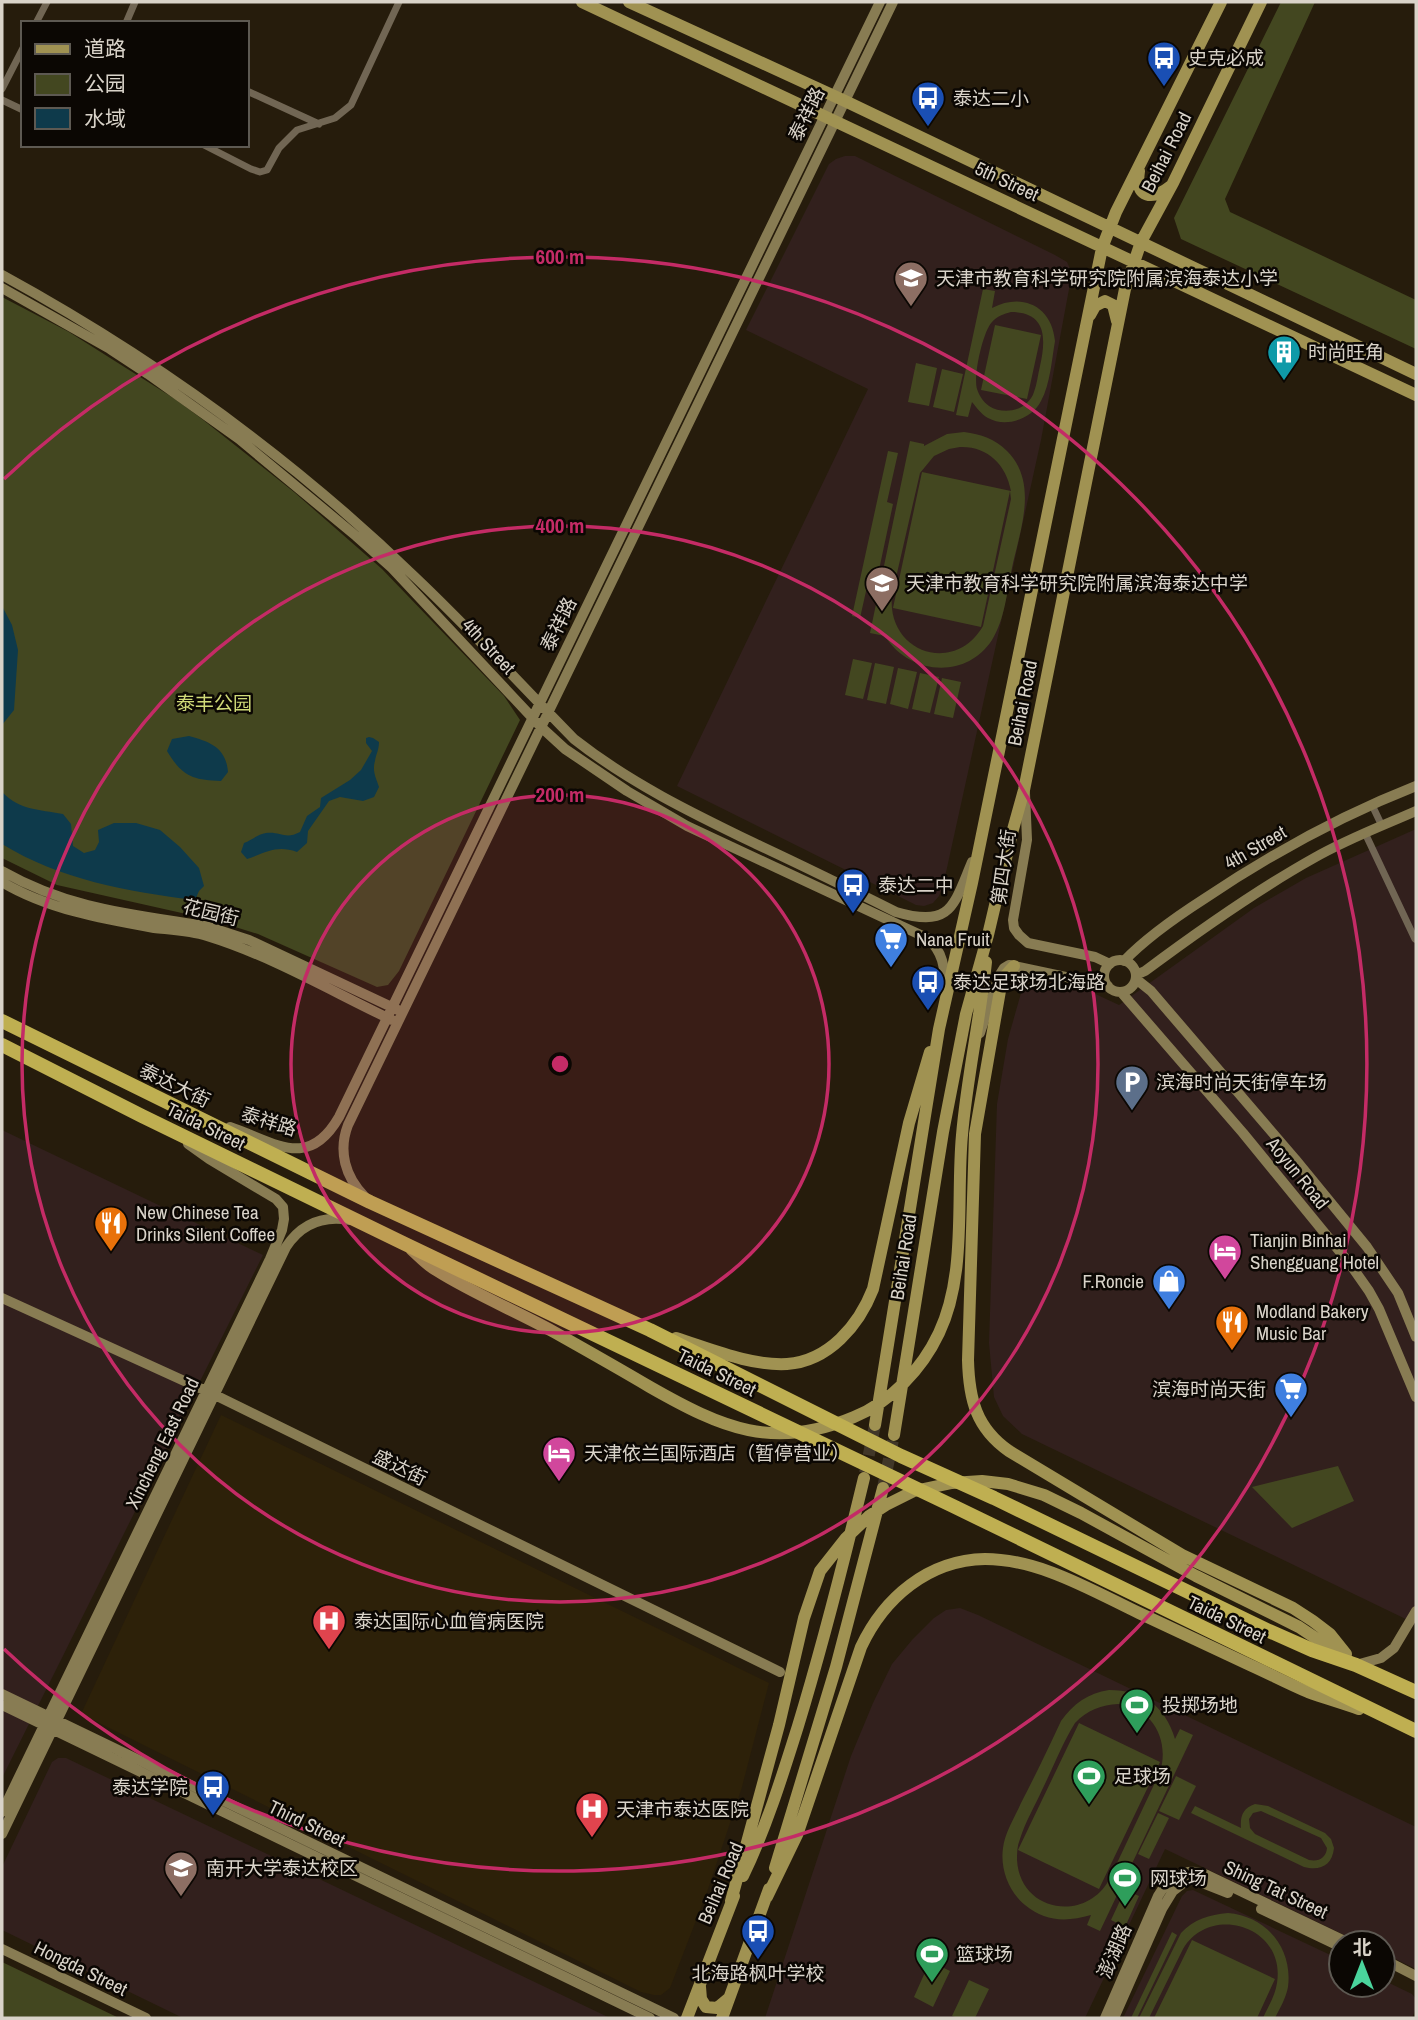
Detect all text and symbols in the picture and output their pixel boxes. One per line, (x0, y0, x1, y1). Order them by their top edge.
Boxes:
legend (21, 21, 248, 147)
text: 道路 (84, 34, 126, 63)
bus stop icon: 史克必成 (1145, 39, 1183, 88)
place label: 史克必成 (1188, 45, 1264, 71)
text: 公园 (84, 69, 126, 98)
bus stop icon: 泰达二小 (909, 79, 947, 128)
street label: 泰祥路 (782, 83, 830, 145)
place label: 泰达二小 (953, 85, 1029, 111)
text: 水域 (84, 104, 126, 133)
street label: Beihai Road (1135, 108, 1197, 196)
street label: 5th Street (971, 155, 1044, 207)
text: 600 m (536, 242, 584, 271)
school or university icon: 天津市教育科学研究院附属滨海泰达小学 (892, 259, 930, 308)
place label: 天津市教育科学研究院附属滨海泰达小学 (936, 265, 1278, 291)
building icon: 时尚旺角 (1265, 333, 1303, 382)
place label: 时尚旺角 (1308, 339, 1384, 365)
text: 400 m (536, 511, 584, 540)
school or university icon: 天津市教育科学研究院附属滨海泰达中学 (863, 564, 901, 613)
place label: 天津市教育科学研究院附属滨海泰达中学 (906, 570, 1248, 596)
street label: 泰祥路 (534, 593, 582, 655)
street label: 4th Street (456, 612, 522, 680)
street label: Beihai Road (1001, 658, 1043, 748)
park label: 泰丰公园 (176, 690, 252, 716)
text: 200 m (536, 780, 584, 809)
street label: 4th Street (1219, 819, 1291, 875)
street label: 第四大街 (985, 828, 1021, 906)
bus stop icon: 泰达二中 (834, 866, 872, 915)
place label: 泰达二中 (878, 872, 954, 898)
street label: 花园街 (180, 892, 242, 932)
supermarket icon: Nana Fruit (872, 920, 910, 969)
place label: Nana Fruit (916, 926, 990, 952)
bus stop icon: 泰达足球场北海路 (909, 963, 947, 1012)
place label: 泰达足球场北海路 (953, 969, 1105, 995)
centre of rings (548, 1052, 572, 1076)
street label: 泰达大街 (135, 1057, 215, 1113)
parking icon: 滨海时尚天街停车场 (1113, 1063, 1151, 1112)
place label: 滨海时尚天街停车场 (1156, 1069, 1327, 1095)
street label: Taida Street (162, 1096, 250, 1156)
street label: 泰祥路 (238, 1100, 300, 1142)
street label: Aoyun Road (1260, 1131, 1335, 1215)
place label: New Chinese Tea Drinks Silent Coffee (136, 1199, 275, 1247)
restaurant icon: New Chinese Tea Drinks Silent Coffee (92, 1204, 130, 1253)
street label: Beihai Road (883, 1212, 923, 1302)
place label: Tianjin Binhai Shengguang Hotel (1250, 1227, 1379, 1275)
hotel icon: Tianjin Binhai Shengguang Hotel (1206, 1232, 1244, 1281)
shop icon: F.Roncie (1150, 1262, 1188, 1311)
place label: F.Roncie (1083, 1268, 1144, 1294)
place label: Modland Bakery Music Bar (1256, 1298, 1369, 1346)
restaurant icon: Modland Bakery Music Bar (1213, 1303, 1251, 1352)
street label: Taida Street (673, 1342, 761, 1402)
supermarket icon: 滨海时尚天街 (1272, 1370, 1310, 1419)
street label: Xincheng East Road (119, 1373, 205, 1513)
place label: 滨海时尚天街 (1152, 1376, 1266, 1402)
hotel icon: 天津依兰国际酒店（暂停营业） (540, 1434, 578, 1483)
place label: 天津依兰国际酒店（暂停营业） (584, 1440, 850, 1466)
street label: 盛达街 (369, 1443, 431, 1491)
street label: Taida Street (1183, 1589, 1271, 1649)
hospital icon: 泰达国际心血管病医院 (310, 1602, 348, 1651)
place label: 泰达国际心血管病医院 (354, 1608, 544, 1634)
sports icon: 投掷场地 (1118, 1686, 1156, 1735)
place label: 投掷场地 (1162, 1692, 1238, 1718)
sports icon: 足球场 (1070, 1757, 1108, 1806)
place label: 足球场 (1114, 1763, 1171, 1789)
bus stop icon: 泰达学院 (194, 1768, 232, 1817)
place label: 泰达学院 (112, 1774, 188, 1800)
hospital icon: 天津市泰达医院 (573, 1790, 611, 1839)
street label: Third Street (264, 1793, 350, 1853)
place label: 天津市泰达医院 (616, 1796, 749, 1822)
street label: Beihai Road (691, 1838, 749, 1928)
school or university icon: 南开大学泰达校区 (162, 1849, 200, 1898)
street label: Shing Tat Street (1220, 1854, 1333, 1925)
place label: 南开大学泰达校区 (206, 1855, 358, 1881)
sports icon: 网球场 (1106, 1859, 1144, 1908)
place label: 网球场 (1150, 1865, 1207, 1891)
bus stop icon: 北海路枫叶学校 (739, 1912, 777, 1961)
street label: 澎湖路 (1091, 1920, 1137, 1982)
north arrow (1327, 1929, 1397, 1999)
street label: Hongda Street (30, 1934, 132, 2002)
text: 北 (1352, 1934, 1372, 1960)
sports icon: 篮球场 (913, 1935, 951, 1984)
place label: 篮球场 (956, 1941, 1013, 1967)
place label: 北海路枫叶学校 (691, 1960, 825, 1986)

